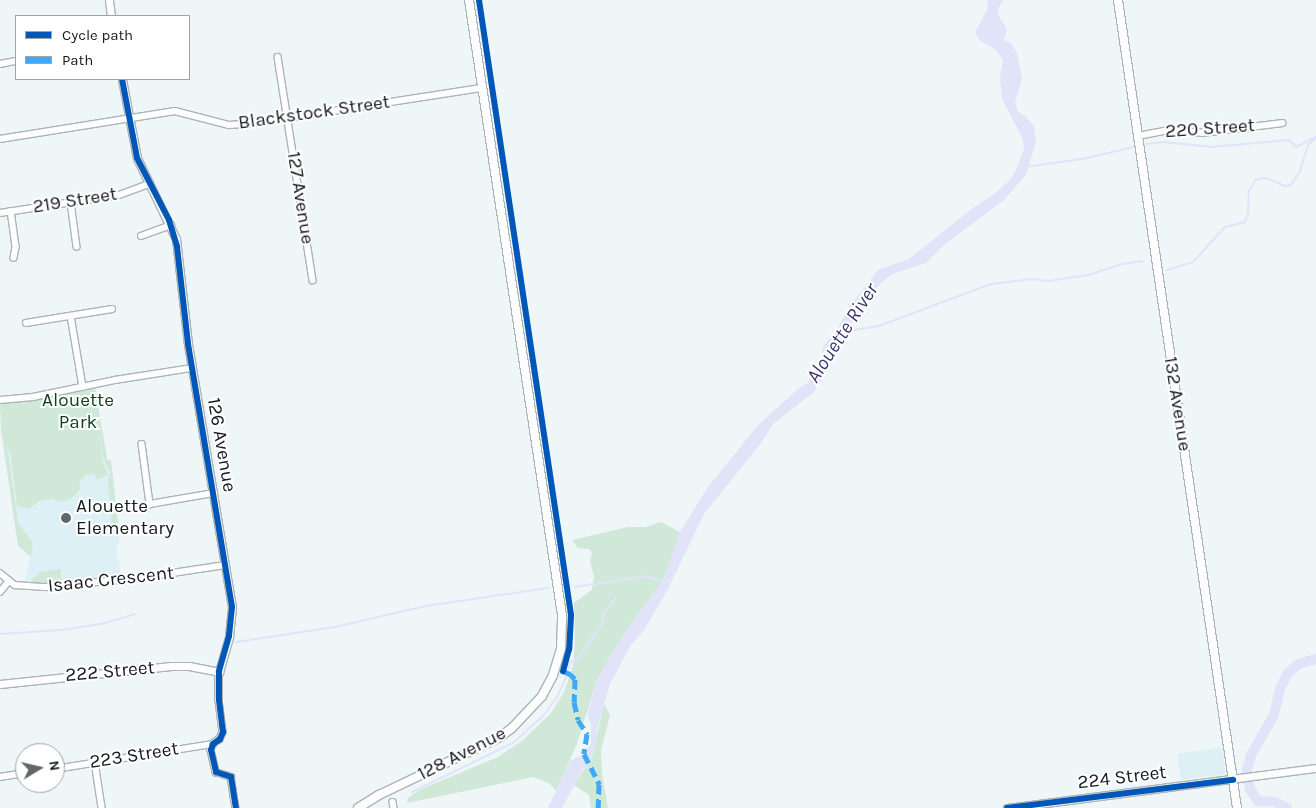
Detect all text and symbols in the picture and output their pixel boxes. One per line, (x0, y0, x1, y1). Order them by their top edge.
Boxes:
legend (15, 15, 190, 80)
text: Cycle path (62, 26, 133, 44)
text: Path (62, 51, 93, 69)
street label: Blackstock Street (237, 91, 391, 135)
street label: 220 Street (1164, 114, 1256, 144)
street label: 127 Avenue (281, 150, 319, 246)
street label: 219 Street (31, 183, 119, 219)
water label: Alouette River (801, 279, 883, 387)
street label: 132 Avenue (1158, 355, 1196, 453)
park label: Alouette Park (42, 390, 114, 434)
street label: 126 Avenue (202, 396, 240, 494)
place label: Alouette Elementary (76, 496, 174, 540)
marker: Alouette Elementary (60, 512, 72, 524)
street label: Isaac Crescent (47, 562, 175, 598)
street label: 222 Street (64, 657, 156, 687)
street label: 128 Avenue (414, 722, 510, 786)
street label: 223 Street (88, 738, 180, 774)
north arrow (15, 743, 65, 793)
text: N (45, 759, 64, 772)
street label: 224 Street (1076, 761, 1168, 795)

